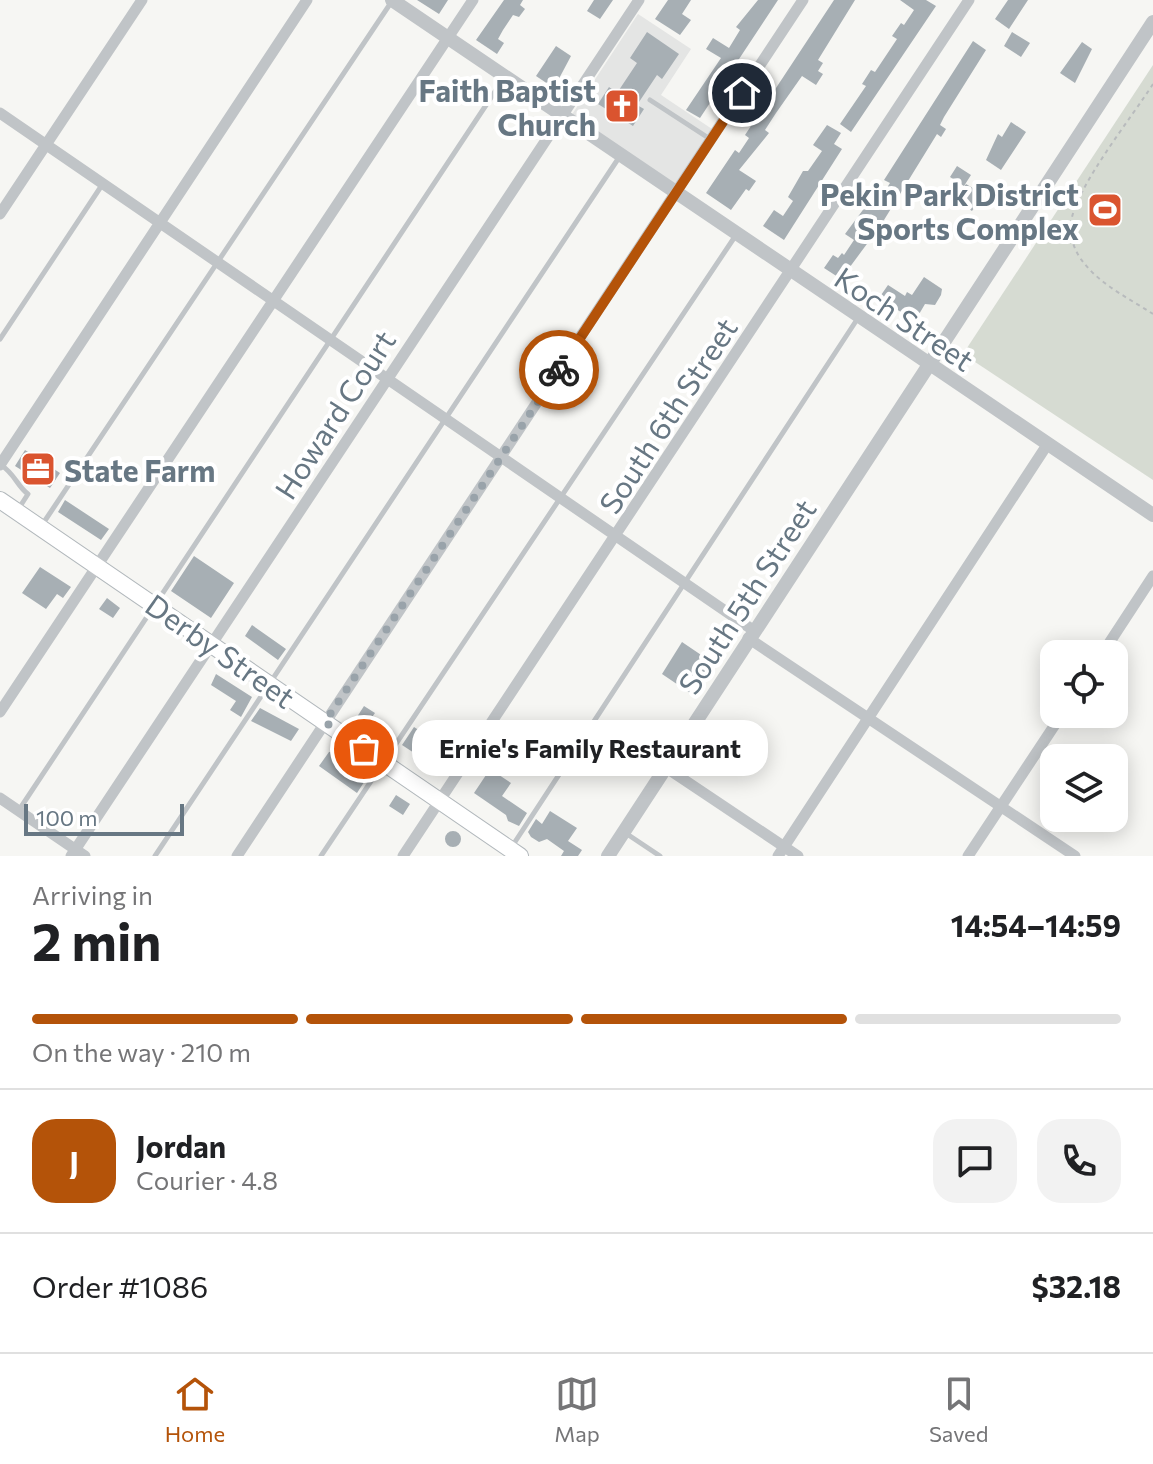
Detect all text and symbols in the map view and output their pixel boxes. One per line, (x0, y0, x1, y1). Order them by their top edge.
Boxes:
pin (708, 59, 776, 127)
place label: Faith Baptist Church (419, 71, 596, 142)
icon: home (720, 71, 764, 115)
church icon: Faith Baptist Church (603, 87, 641, 125)
place label: Pekin Park District Sports Complex (820, 175, 1079, 246)
sports icon: Pekin Park District Sports Complex (1086, 191, 1124, 229)
street label: Koch Street (829, 258, 981, 378)
street label: South 6th Street (590, 310, 744, 520)
street label: Howard Court (266, 323, 402, 505)
courier (519, 330, 599, 410)
icon: bike (537, 348, 581, 392)
office icon: State Farm (19, 450, 57, 488)
place label: State Farm (64, 451, 215, 488)
street label: South 5th Street (669, 492, 823, 700)
street label: Derby Street (139, 585, 303, 715)
map controls (1040, 640, 1128, 832)
button: locate (1040, 640, 1128, 728)
pin (330, 715, 398, 783)
callout: Ernie's Family Restaurant (412, 721, 768, 777)
icon: bag (342, 727, 386, 771)
text: Ernie's Family Restaurant (439, 732, 741, 763)
button: layers (1040, 744, 1128, 832)
scale bar (24, 800, 184, 836)
text: 100 m (36, 804, 98, 831)
text: Arriving in (32, 879, 153, 910)
text: 14:54–14:59 (951, 906, 1121, 943)
text: 2 min (32, 908, 161, 972)
text: On the way · 210 m (32, 1036, 251, 1067)
button: chat (933, 1119, 1017, 1203)
button: phone (1037, 1119, 1121, 1203)
text: Jordan (136, 1127, 226, 1164)
text: J (69, 1143, 79, 1180)
text: Courier · 4.8 (136, 1164, 278, 1195)
text: Order #1086 (32, 1267, 208, 1304)
text: $32.18 (1032, 1267, 1121, 1304)
tab: Home (165, 1372, 225, 1447)
tab: Map (554, 1372, 600, 1447)
tab: Saved (929, 1372, 988, 1447)

